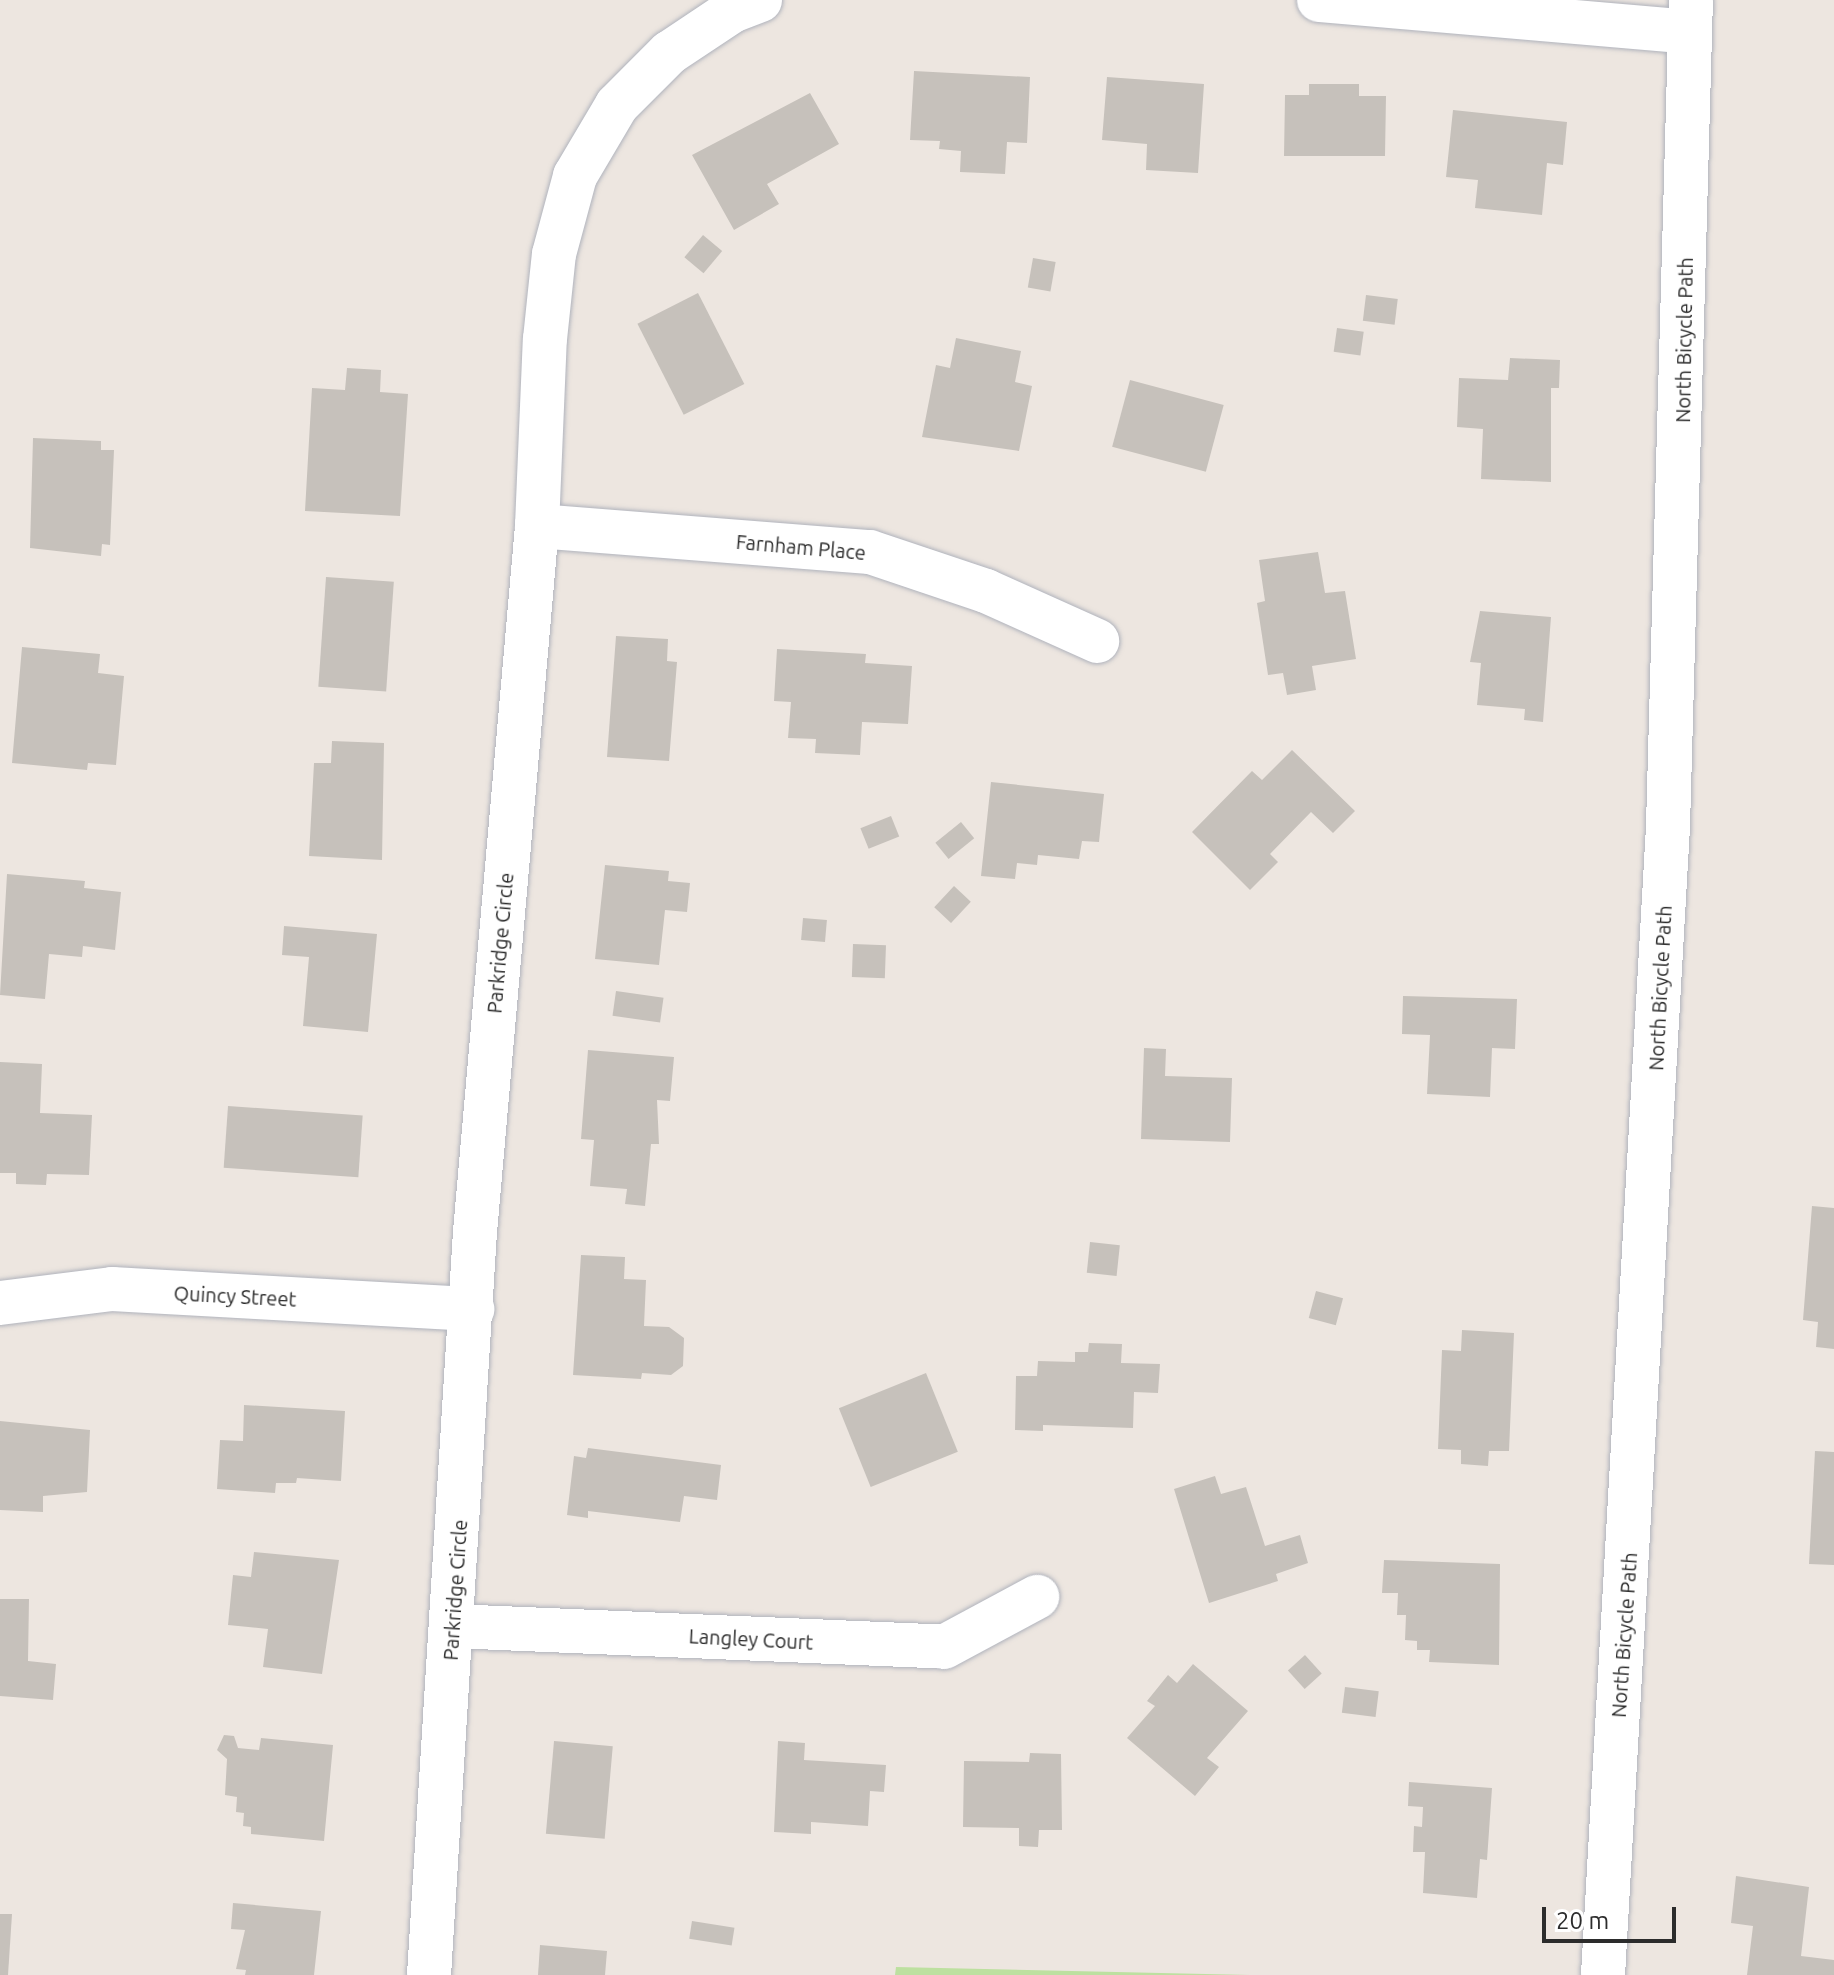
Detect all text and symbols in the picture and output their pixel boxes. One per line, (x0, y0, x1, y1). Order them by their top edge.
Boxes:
street label: North Bicycle Path (1671, 257, 1697, 423)
street label: Farnham Place (735, 529, 867, 565)
street label: Parkridge Circle (482, 872, 518, 1014)
street label: North Bicycle Path (1644, 905, 1676, 1071)
street label: Quincy Street (173, 1281, 297, 1311)
street label: Parkridge Circle (438, 1519, 472, 1661)
street label: North Bicycle Path (1606, 1552, 1642, 1718)
street label: Langley Court (688, 1624, 814, 1654)
scale bar (1546, 1891, 1680, 1941)
text: 20 m (1556, 1907, 1609, 1934)

